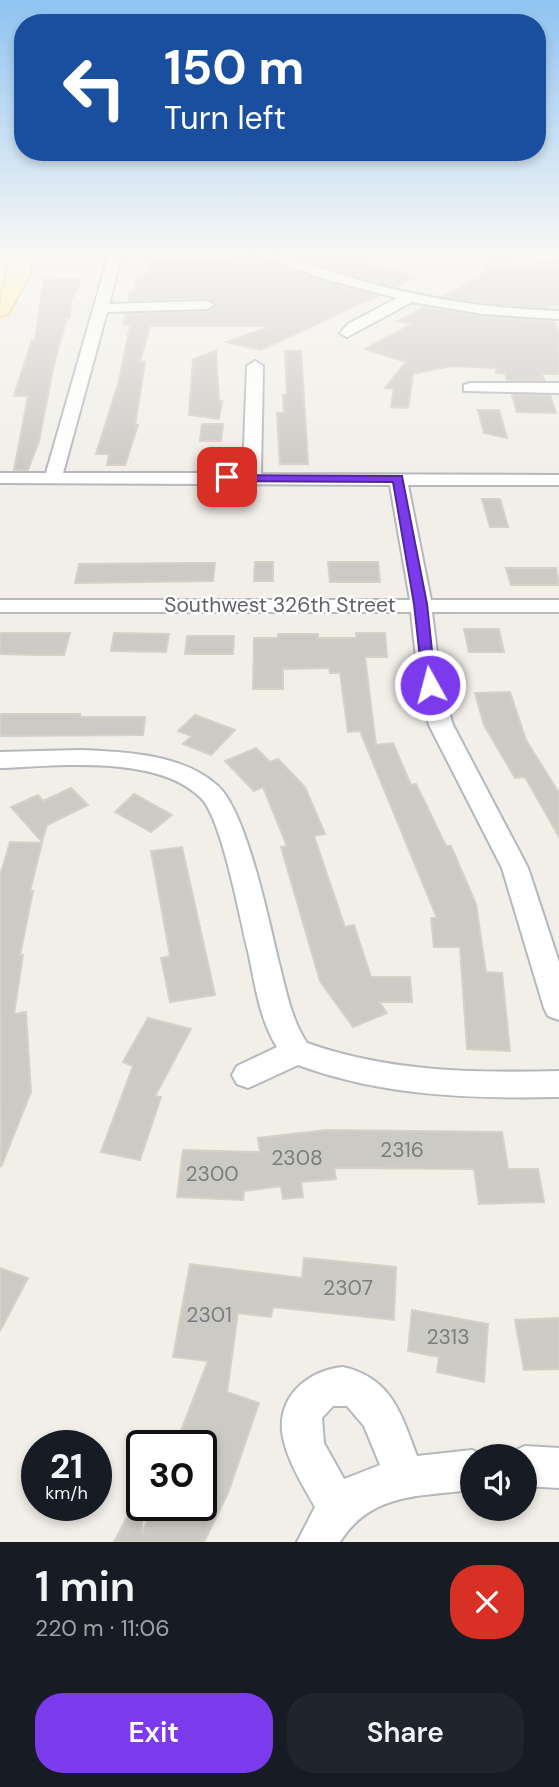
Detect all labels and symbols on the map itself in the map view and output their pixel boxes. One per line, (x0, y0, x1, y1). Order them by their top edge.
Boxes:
pin (197, 447, 257, 507)
street label: Southwest 326th Street (164, 591, 396, 619)
position arrow (393, 648, 467, 722)
house number: 2316 (380, 1136, 424, 1164)
house number: 2308 (271, 1144, 323, 1172)
house number: 2300 (185, 1160, 239, 1188)
house number: 2307 (323, 1274, 373, 1302)
house number: 2301 (186, 1301, 232, 1329)
house number: 2313 (426, 1323, 470, 1351)
speed limit sign: 30 (126, 1430, 217, 1521)

